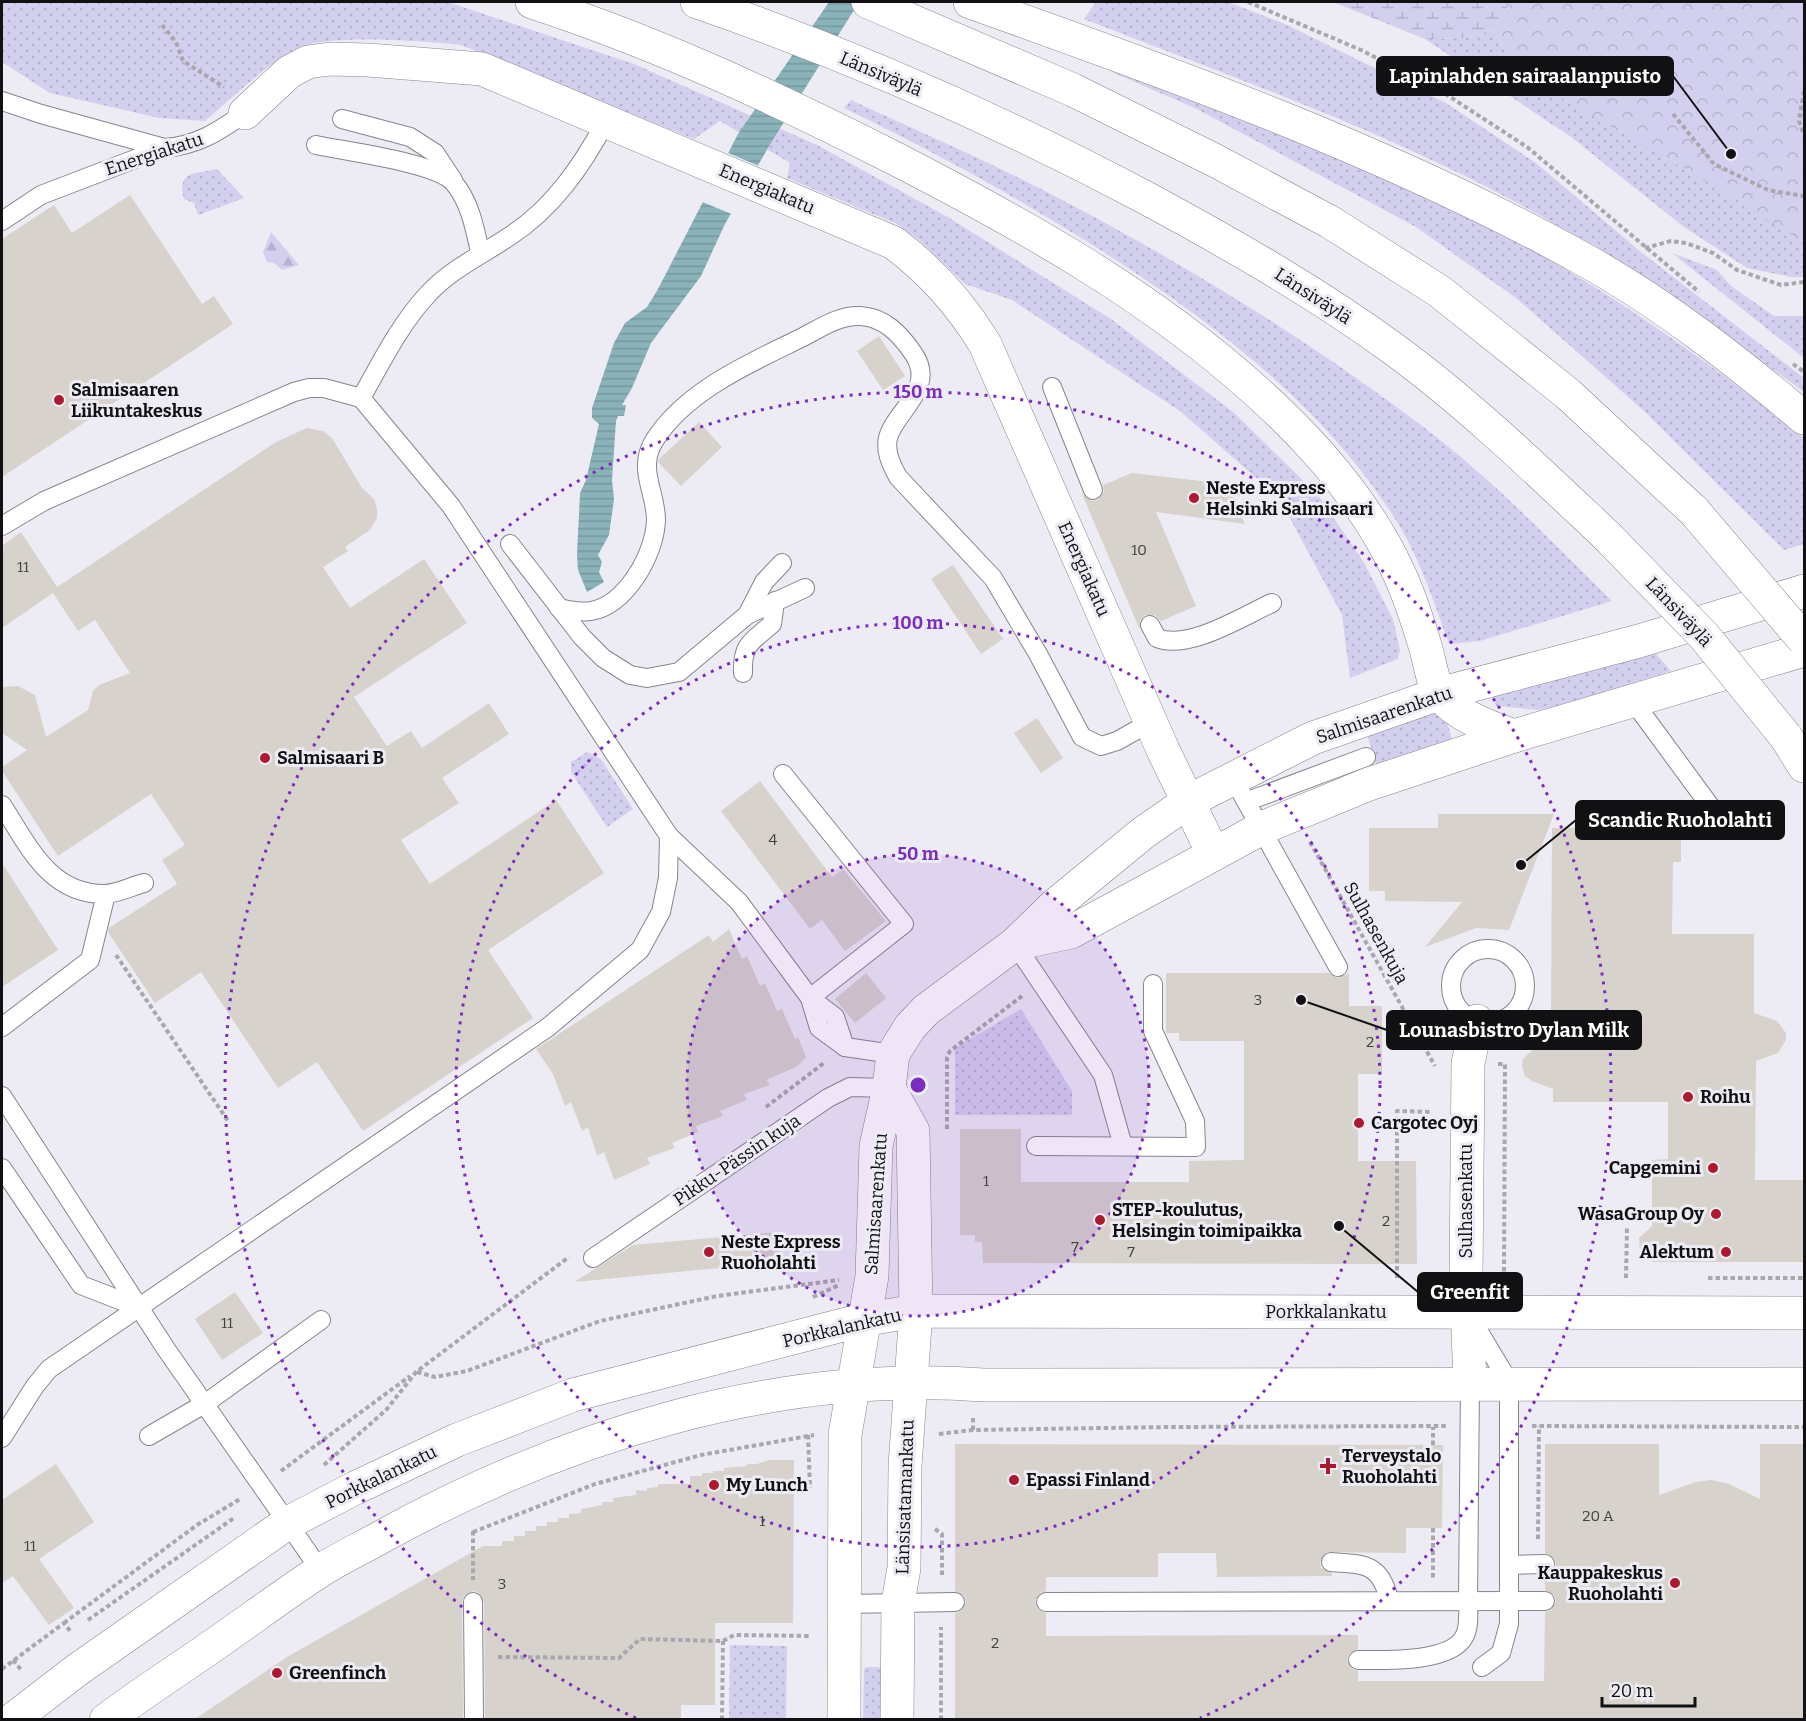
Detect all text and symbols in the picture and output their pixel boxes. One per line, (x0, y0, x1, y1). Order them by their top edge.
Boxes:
street label: Länsiväylä (837, 47, 926, 101)
callout: Lapinlahden sairaalanpuisto (1377, 57, 1673, 95)
text: Lapinlahden sairaalanpuisto (1389, 64, 1661, 88)
street label: Energiakatu (102, 128, 206, 180)
street label: Energiakatu (716, 159, 818, 219)
street label: Länsiväylä (1270, 263, 1356, 329)
place label: Salmisaaren Liikuntakeskus (71, 379, 203, 422)
text: 150 m (893, 381, 943, 403)
marker: Salmisaaren Liikuntakeskus (52, 393, 66, 407)
place label: Neste Express Helsinki Salmisaari (1206, 477, 1374, 520)
marker: Neste Express Helsinki Salmisaari (1187, 491, 1201, 505)
street label: Energiakatu (1053, 518, 1115, 620)
house number: 10 (1131, 541, 1147, 559)
house number: 11 (17, 558, 29, 576)
street label: Länsiväylä (1641, 573, 1717, 651)
text: 100 m (892, 612, 944, 634)
street label: Salmisaarenkatu (1313, 681, 1455, 749)
place label: Salmisaari B (277, 747, 384, 769)
marker: Salmisaari B (258, 751, 272, 765)
callout: Scandic Ruoholahti (1576, 801, 1784, 839)
text: Scandic Ruoholahti (1588, 808, 1773, 832)
house number: 4 (769, 831, 778, 849)
text: 50 m (897, 843, 939, 865)
street label: Sulhasenkuja (1339, 878, 1413, 988)
house number: 3 (1254, 991, 1262, 1009)
callout: Lounasbistro Dylan Milk (1387, 1011, 1641, 1049)
text: Lounasbistro Dylan Milk (1399, 1018, 1629, 1042)
house number: 2 (1366, 1033, 1374, 1051)
centre of rings (908, 1075, 928, 1095)
place label: Roihu (1700, 1086, 1751, 1108)
marker: Roihu (1681, 1090, 1695, 1104)
street label: Pikku-Pässin kuja (669, 1109, 805, 1211)
place label: Cargotec Oyj (1371, 1112, 1478, 1134)
marker: Cargotec Oyj (1352, 1116, 1366, 1130)
street label: Salmisaarenkatu (860, 1132, 892, 1276)
street label: Sulhasenkatu (1455, 1144, 1477, 1258)
place label: Capgemini (1609, 1157, 1701, 1179)
marker: Capgemini (1706, 1161, 1720, 1175)
house number: 1 (983, 1172, 989, 1190)
place label: STEP-koulutus, Helsingin toimipaikka (1112, 1199, 1302, 1242)
place label: WasaGroup Oy (1578, 1203, 1705, 1225)
marker: WasaGroup Oy (1709, 1207, 1723, 1221)
house number: 2 (1382, 1212, 1390, 1230)
marker: STEP-koulutus, Helsingin toimipaikka (1093, 1213, 1107, 1227)
place label: Neste Express Ruoholahti (721, 1231, 841, 1274)
house number: 7 (1071, 1238, 1079, 1256)
place label: Alektum (1640, 1241, 1714, 1263)
house number: 7 (1127, 1243, 1135, 1261)
marker: Neste Express Ruoholahti (702, 1245, 716, 1259)
marker: Alektum (1719, 1245, 1733, 1259)
callout: Greenfit (1418, 1273, 1522, 1311)
text: Greenfit (1430, 1280, 1510, 1304)
street label: Porkkalankatu (1265, 1301, 1387, 1323)
street label: Porkkalankatu (780, 1304, 904, 1352)
house number: 11 (221, 1314, 233, 1332)
street label: Länsisatamankatu (891, 1419, 919, 1575)
street label: Porkkalankatu (322, 1441, 440, 1513)
place label: Terveystalo Ruoholahti (1342, 1445, 1441, 1488)
marker: Terveystalo Ruoholahti (1319, 1457, 1337, 1475)
place label: Epassi Finland (1026, 1469, 1150, 1491)
marker: Epassi Finland (1007, 1473, 1021, 1487)
place label: My Lunch (726, 1474, 808, 1496)
marker: My Lunch (707, 1478, 721, 1492)
house number: 20 A (1582, 1507, 1614, 1525)
house number: 1 (759, 1512, 765, 1530)
house number: 11 (24, 1537, 36, 1555)
place label: Kauppakeskus Ruoholahti (1537, 1562, 1663, 1605)
house number: 3 (498, 1575, 506, 1593)
marker: Kauppakeskus Ruoholahti (1668, 1576, 1682, 1590)
house number: 2 (991, 1634, 999, 1652)
place label: Greenfinch (289, 1662, 387, 1684)
marker: Greenfinch (270, 1666, 284, 1680)
scale bar (1602, 1670, 1695, 1708)
text: 20 m (1611, 1680, 1653, 1702)

